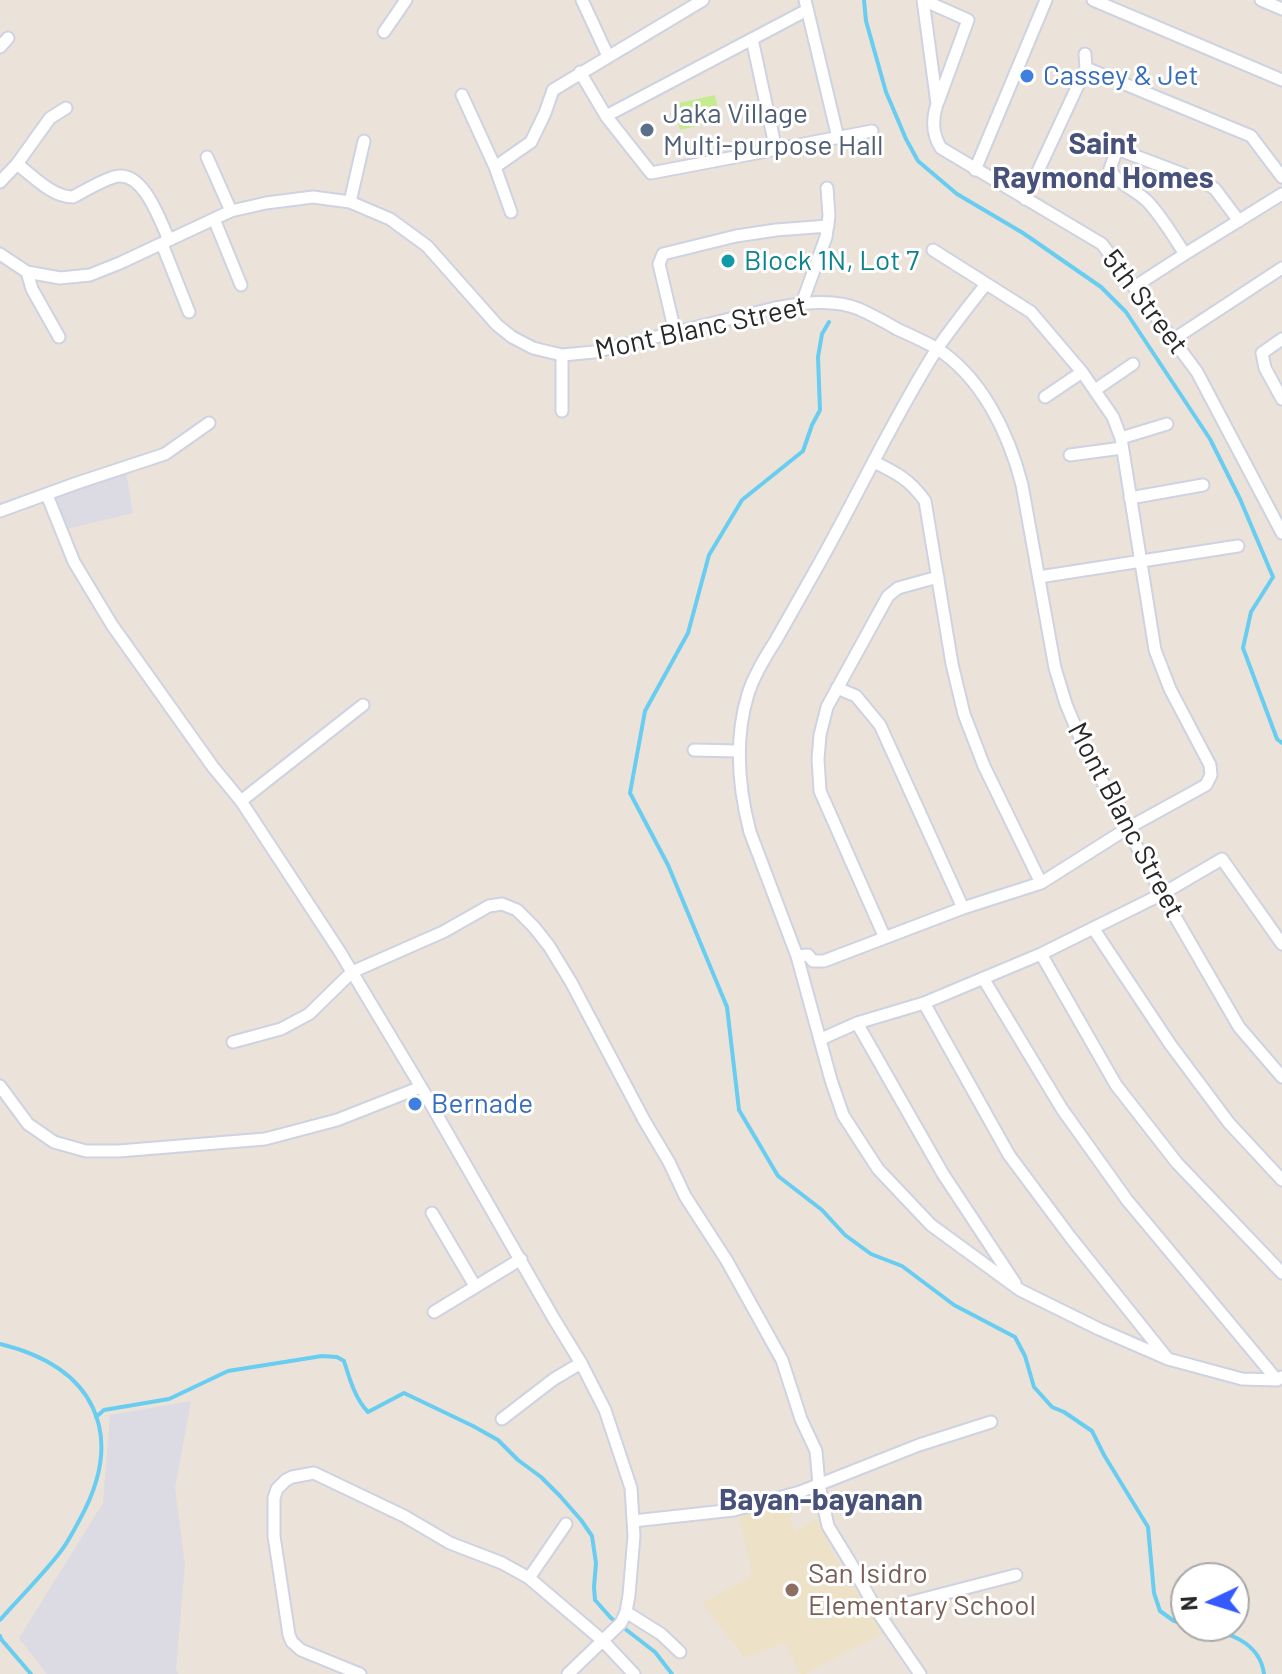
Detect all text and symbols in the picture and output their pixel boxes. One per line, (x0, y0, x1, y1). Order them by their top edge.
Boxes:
place label: Cassey & Jet (1043, 59, 1199, 93)
marker: Cassey & Jet (1018, 67, 1036, 85)
place label: Jaka Village Multi-purpose Hall (663, 97, 883, 163)
marker: Jaka Village Multi-purpose Hall (638, 121, 656, 139)
district label: Saint Raymond Homes (992, 126, 1214, 196)
street label: 5th Street (1095, 243, 1195, 361)
place label: Block 1N, Lot 7 (744, 244, 919, 278)
marker: Block 1N, Lot 7 (719, 252, 737, 270)
street label: Mont Blanc Street (592, 289, 810, 367)
street label: Mont Blanc Street (1060, 717, 1192, 923)
place label: Bernade (431, 1087, 533, 1121)
marker: Bernade (406, 1095, 424, 1113)
district label: Bayan-bayanan (719, 1482, 923, 1518)
place label: San Isidro Elementary School (808, 1557, 1036, 1623)
north arrow (1170, 1562, 1250, 1642)
marker: San Isidro Elementary School (783, 1581, 801, 1599)
text: N (1175, 1595, 1202, 1612)

